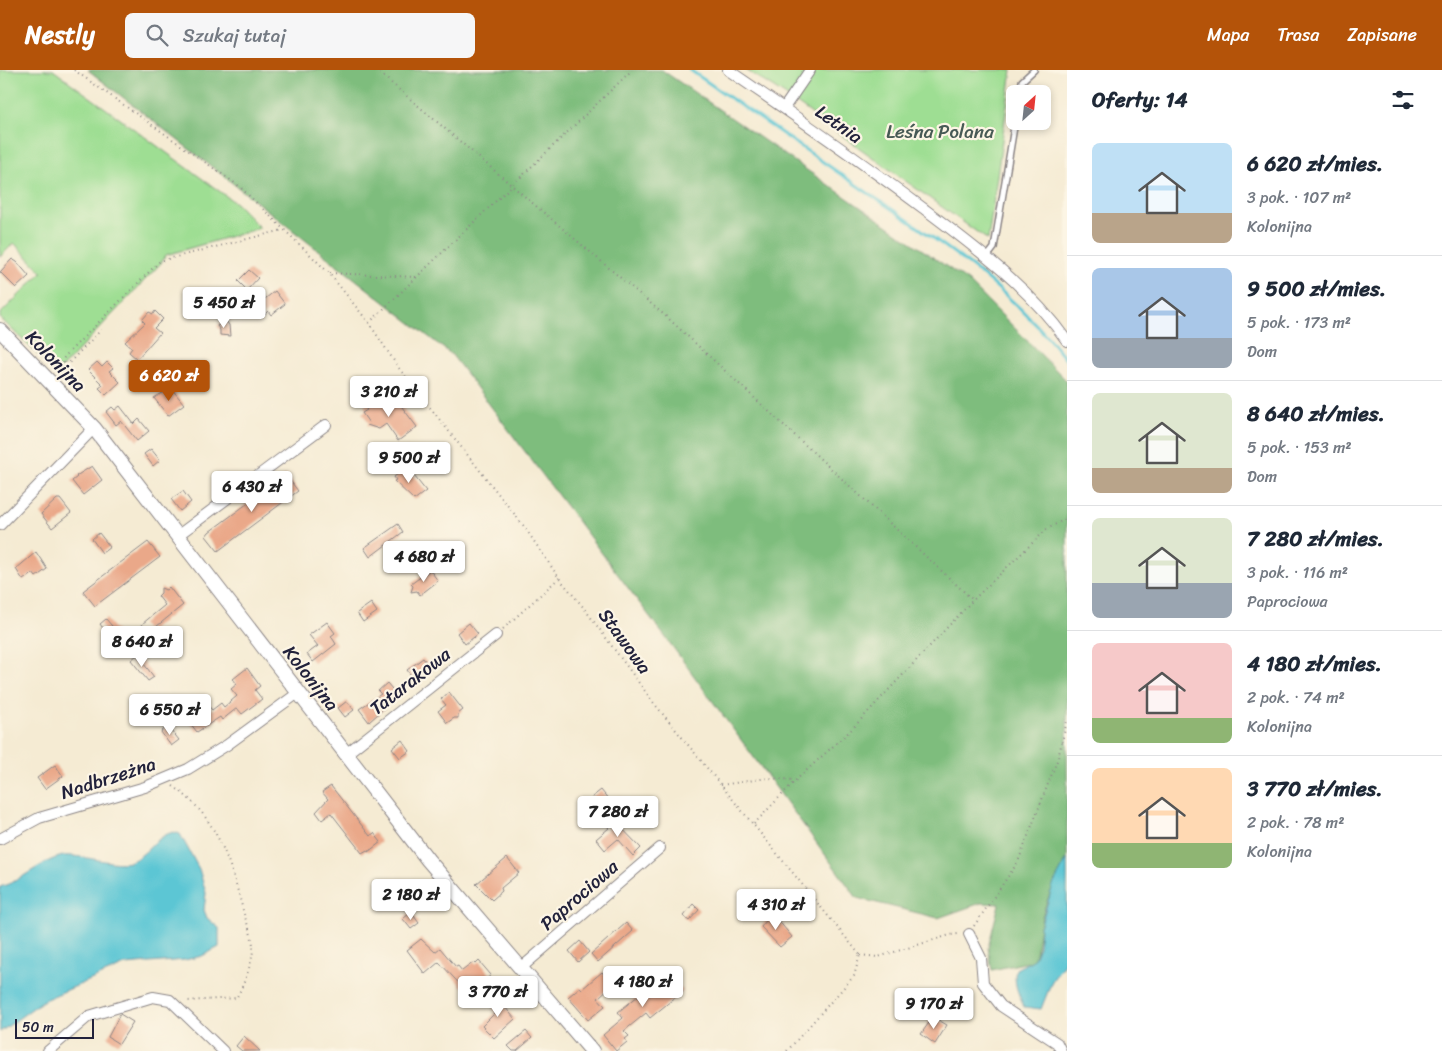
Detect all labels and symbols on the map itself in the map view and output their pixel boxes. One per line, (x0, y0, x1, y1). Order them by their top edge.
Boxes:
north arrow (1006, 85, 1051, 130)
street label: Letnia (808, 96, 870, 153)
park label: Leśna Polana (886, 115, 994, 148)
pin: 5 450 zł (172, 286, 276, 329)
street label: Kolonijna (17, 322, 95, 401)
pin: 6 620 zł (117, 360, 221, 402)
pin: 3 210 zł (337, 376, 441, 418)
pin: 9 500 zł (357, 442, 461, 484)
pin: 6 430 zł (200, 470, 304, 513)
pin: 4 680 zł (372, 540, 476, 583)
street label: Stawowa (590, 601, 661, 681)
pin: 8 640 zł (90, 626, 194, 668)
street label: Kolonijna (274, 637, 348, 719)
street label: Tatarakowa (362, 638, 458, 724)
pin: 6 550 zł (118, 694, 222, 736)
street label: Nadbrzeżna (56, 747, 160, 809)
pin: 7 280 zł (566, 796, 670, 838)
street label: Paprociowa (532, 851, 626, 939)
pin: 2 180 zł (359, 878, 463, 921)
pin: 4 310 zł (724, 888, 828, 931)
pin: 4 180 zł (591, 966, 695, 1008)
pin: 3 770 zł (446, 976, 550, 1018)
pin: 9 170 zł (882, 988, 986, 1030)
scale bar (15, 1016, 94, 1039)

